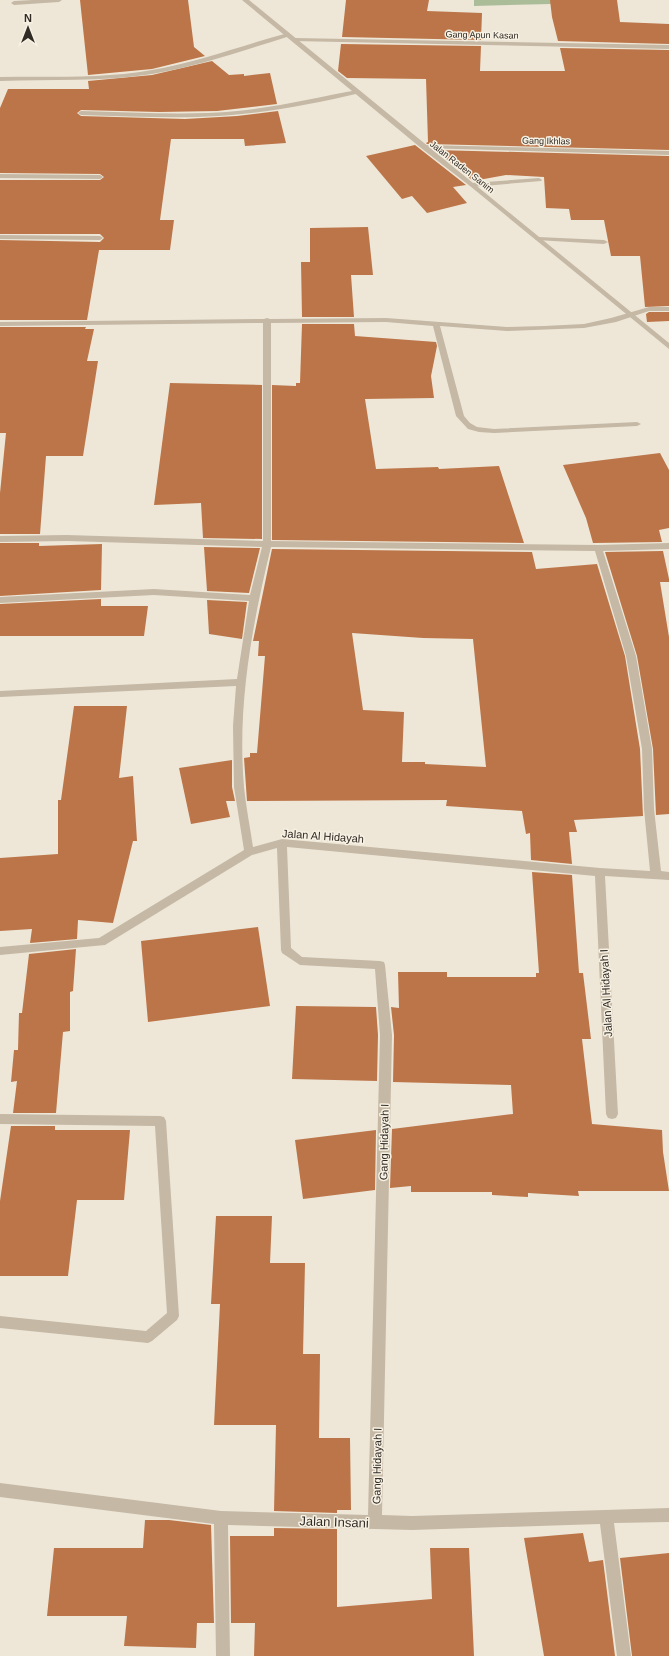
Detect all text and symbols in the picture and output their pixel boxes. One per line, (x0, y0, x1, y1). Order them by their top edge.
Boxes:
north arrow (8, 8, 48, 48)
text: N (24, 12, 32, 24)
street label: Gang Apun Kasan (445, 29, 519, 41)
street label: Gang Ikhlas (522, 136, 571, 146)
street label: Jalan Raden Sanim (428, 139, 496, 195)
street label: Jalan Al Hidayah (282, 827, 364, 845)
street label: Jalan Al Hidayah I (598, 949, 614, 1037)
street label: Gang Hidayah I (377, 1104, 391, 1180)
street label: Gang Hidayah I (370, 1428, 384, 1504)
street label: Jalan Insani (299, 1513, 369, 1531)

